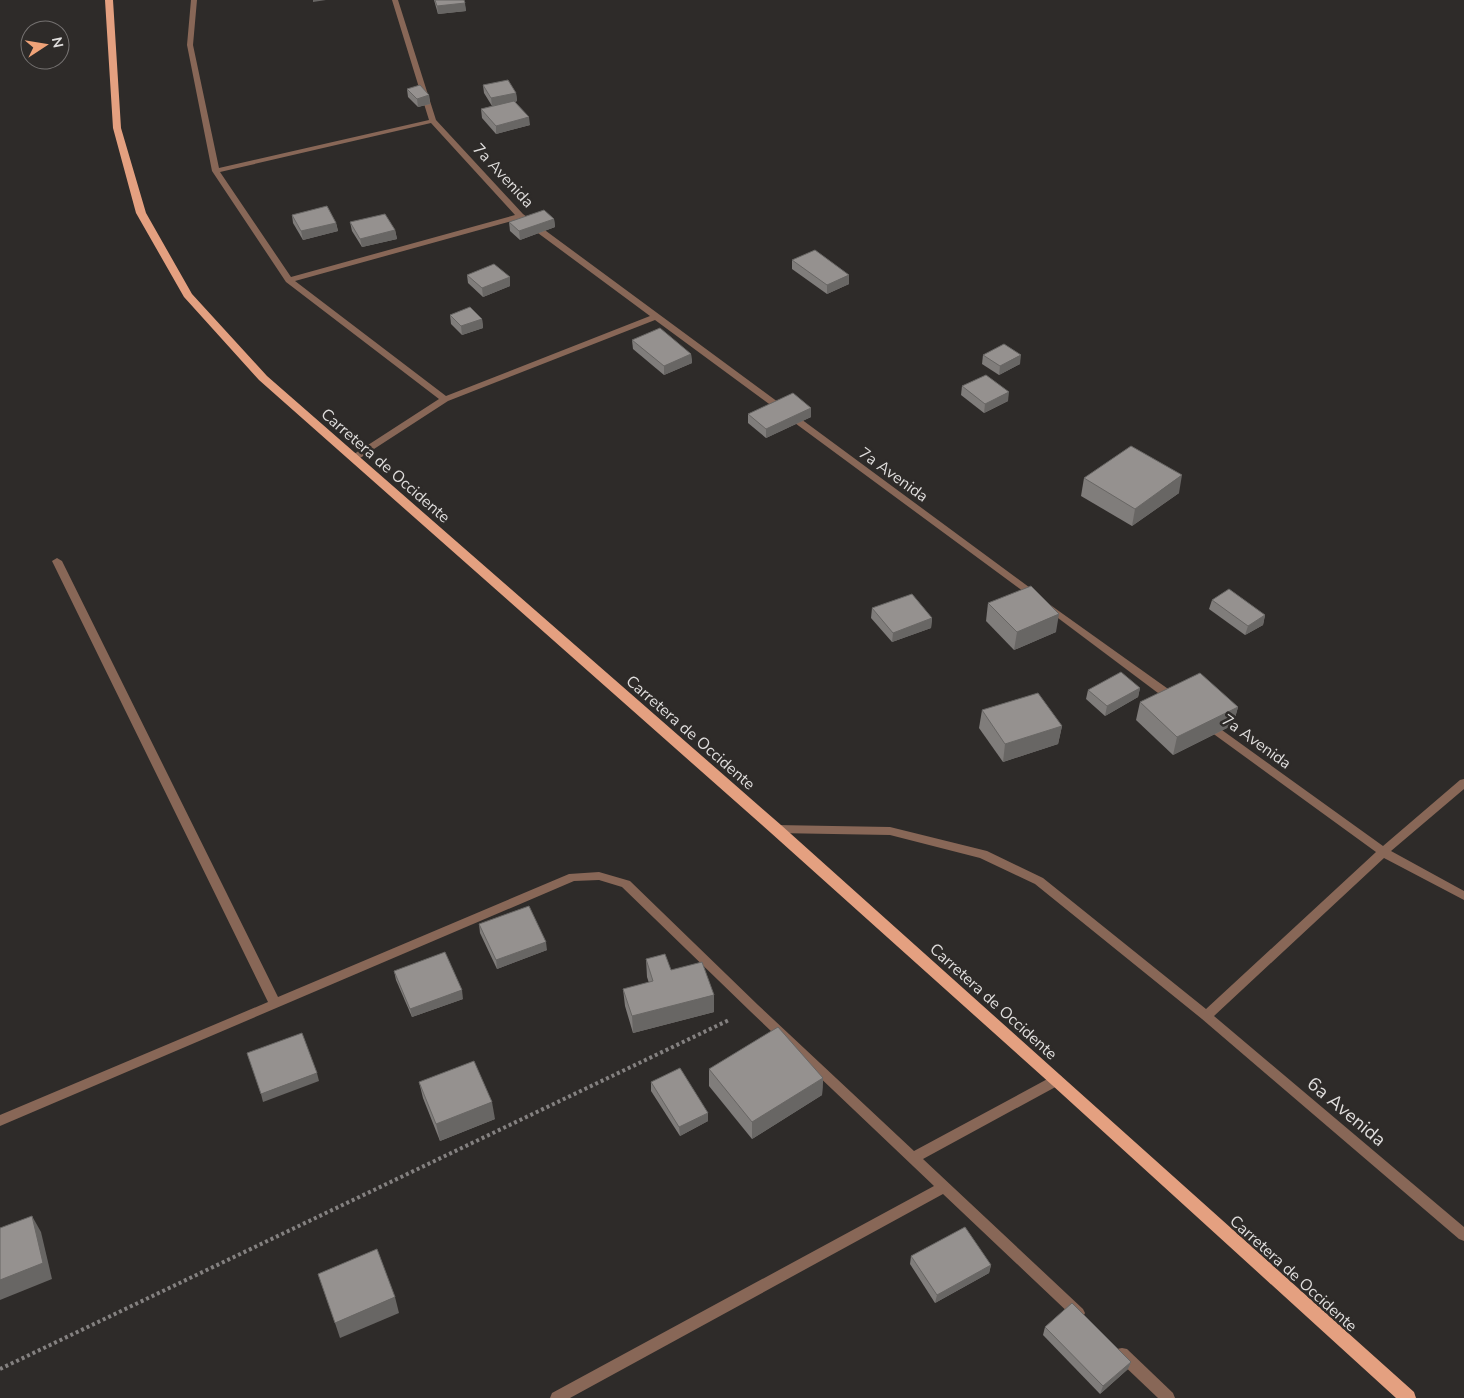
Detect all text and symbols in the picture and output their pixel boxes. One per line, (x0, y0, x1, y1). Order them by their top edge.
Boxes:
north arrow (20, 20, 70, 70)
text: N (47, 35, 68, 50)
street label: 7a Avenida (468, 139, 539, 213)
street label: Carretera de Occidente (316, 403, 455, 528)
street label: 7a Avenida (854, 442, 933, 507)
street label: Carretera de Occidente (621, 670, 760, 795)
street label: 7a Avenida (1217, 709, 1296, 774)
street label: Carretera de Occidente (925, 938, 1062, 1065)
street label: 6a Avenida (1301, 1071, 1391, 1153)
street label: Carretera de Occidente (1225, 1210, 1362, 1337)

